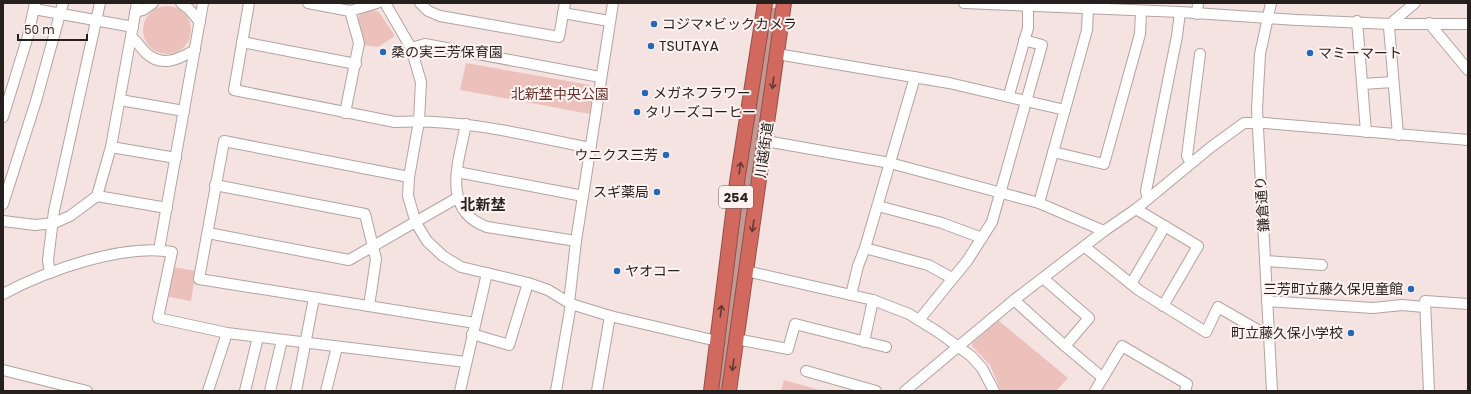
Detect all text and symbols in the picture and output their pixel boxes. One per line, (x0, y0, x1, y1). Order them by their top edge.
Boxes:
place label: コジマ×ビックカメラ (662, 14, 797, 34)
scale bar (18, 16, 87, 42)
marker: コジマ×ビックカメラ (649, 19, 659, 29)
text: 50 m (24, 21, 55, 38)
place label: TSUTAYA (659, 36, 719, 56)
marker: TSUTAYA (646, 41, 656, 51)
place label: 桑の実三芳保育園 (391, 42, 503, 62)
place label: マミーマート (1318, 43, 1402, 63)
marker: 桑の実三芳保育園 (378, 47, 388, 57)
marker: マミーマート (1305, 48, 1315, 58)
one-way arrow (769, 76, 777, 89)
place label: メガネフラワー (653, 83, 751, 103)
park label: 北新埜中央公園 (511, 84, 609, 104)
marker: メガネフラワー (640, 88, 650, 98)
place label: タリーズコーヒー (645, 102, 756, 122)
marker: タリーズコーヒー (632, 107, 642, 117)
street label: 川越街道 (750, 121, 778, 179)
place label: ウニクス三芳 (574, 145, 658, 165)
marker: ウニクス三芳 (661, 150, 671, 160)
one-way arrow (736, 162, 744, 175)
street label: 鎌倉通り (1250, 175, 1274, 233)
place label: スギ薬局 (593, 182, 649, 202)
road number: 254 (719, 186, 753, 208)
marker: スギ薬局 (652, 187, 662, 197)
district label: 北新埜 (460, 194, 506, 215)
one-way arrow (749, 219, 757, 232)
place label: ヤオコー (625, 261, 681, 281)
marker: ヤオコー (612, 266, 622, 276)
place label: 三芳町立藤久保児童館 (1263, 279, 1403, 299)
marker: 三芳町立藤久保児童館 (1406, 284, 1416, 294)
one-way arrow (717, 305, 725, 318)
place label: 町立藤久保小学校 (1231, 323, 1343, 343)
marker: 町立藤久保小学校 (1346, 328, 1356, 338)
one-way arrow (729, 358, 737, 371)

